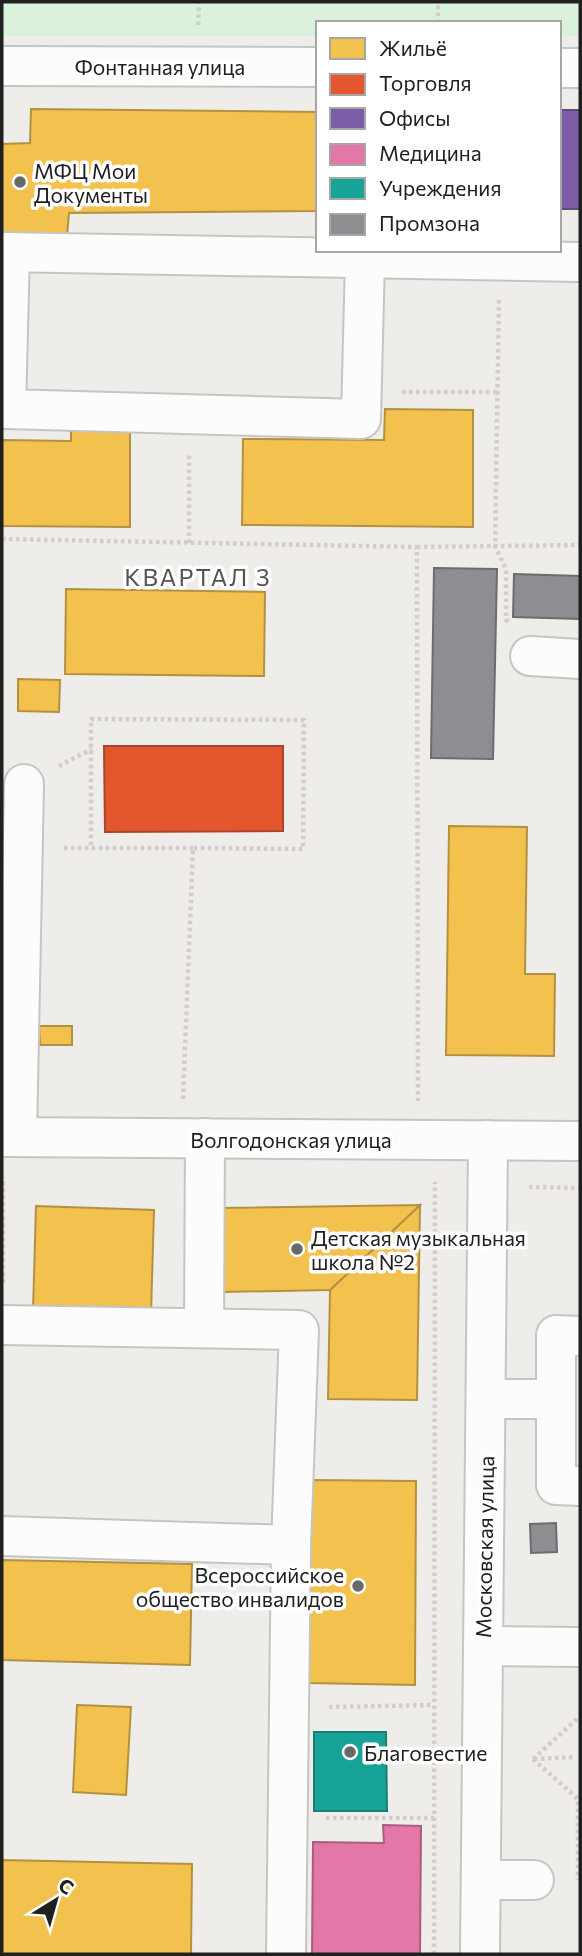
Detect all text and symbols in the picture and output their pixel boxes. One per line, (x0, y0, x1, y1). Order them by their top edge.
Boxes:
legend (316, 21, 561, 252)
text: Жильё (379, 35, 447, 60)
street label: Фонтанная улица (75, 54, 245, 79)
text: Торговля (379, 70, 472, 95)
text: Офисы (379, 105, 450, 130)
text: Медицина (379, 140, 482, 165)
place label: МФЦ Мои Документы (34, 158, 148, 207)
marker: МФЦ Мои Документы (12, 174, 28, 190)
text: Учреждения (379, 175, 501, 200)
text: Промзона (379, 210, 480, 235)
district label: КВАРТАЛ 3 (124, 562, 272, 591)
street label: Волгодонская улица (190, 1127, 392, 1152)
place label: Детская музыкальная школа №2 (311, 1225, 526, 1274)
marker: Детская музыкальная школа №2 (289, 1241, 305, 1257)
street label: Московская улица (470, 1456, 498, 1638)
place label: Всероссийское общество инвалидов (136, 1562, 344, 1611)
marker: Всероссийское общество инвалидов (350, 1578, 366, 1594)
place label: Благовестие (364, 1740, 487, 1765)
marker: Благовестие (342, 1744, 358, 1760)
north arrow (21, 1865, 91, 1935)
text: С (54, 1873, 79, 1899)

